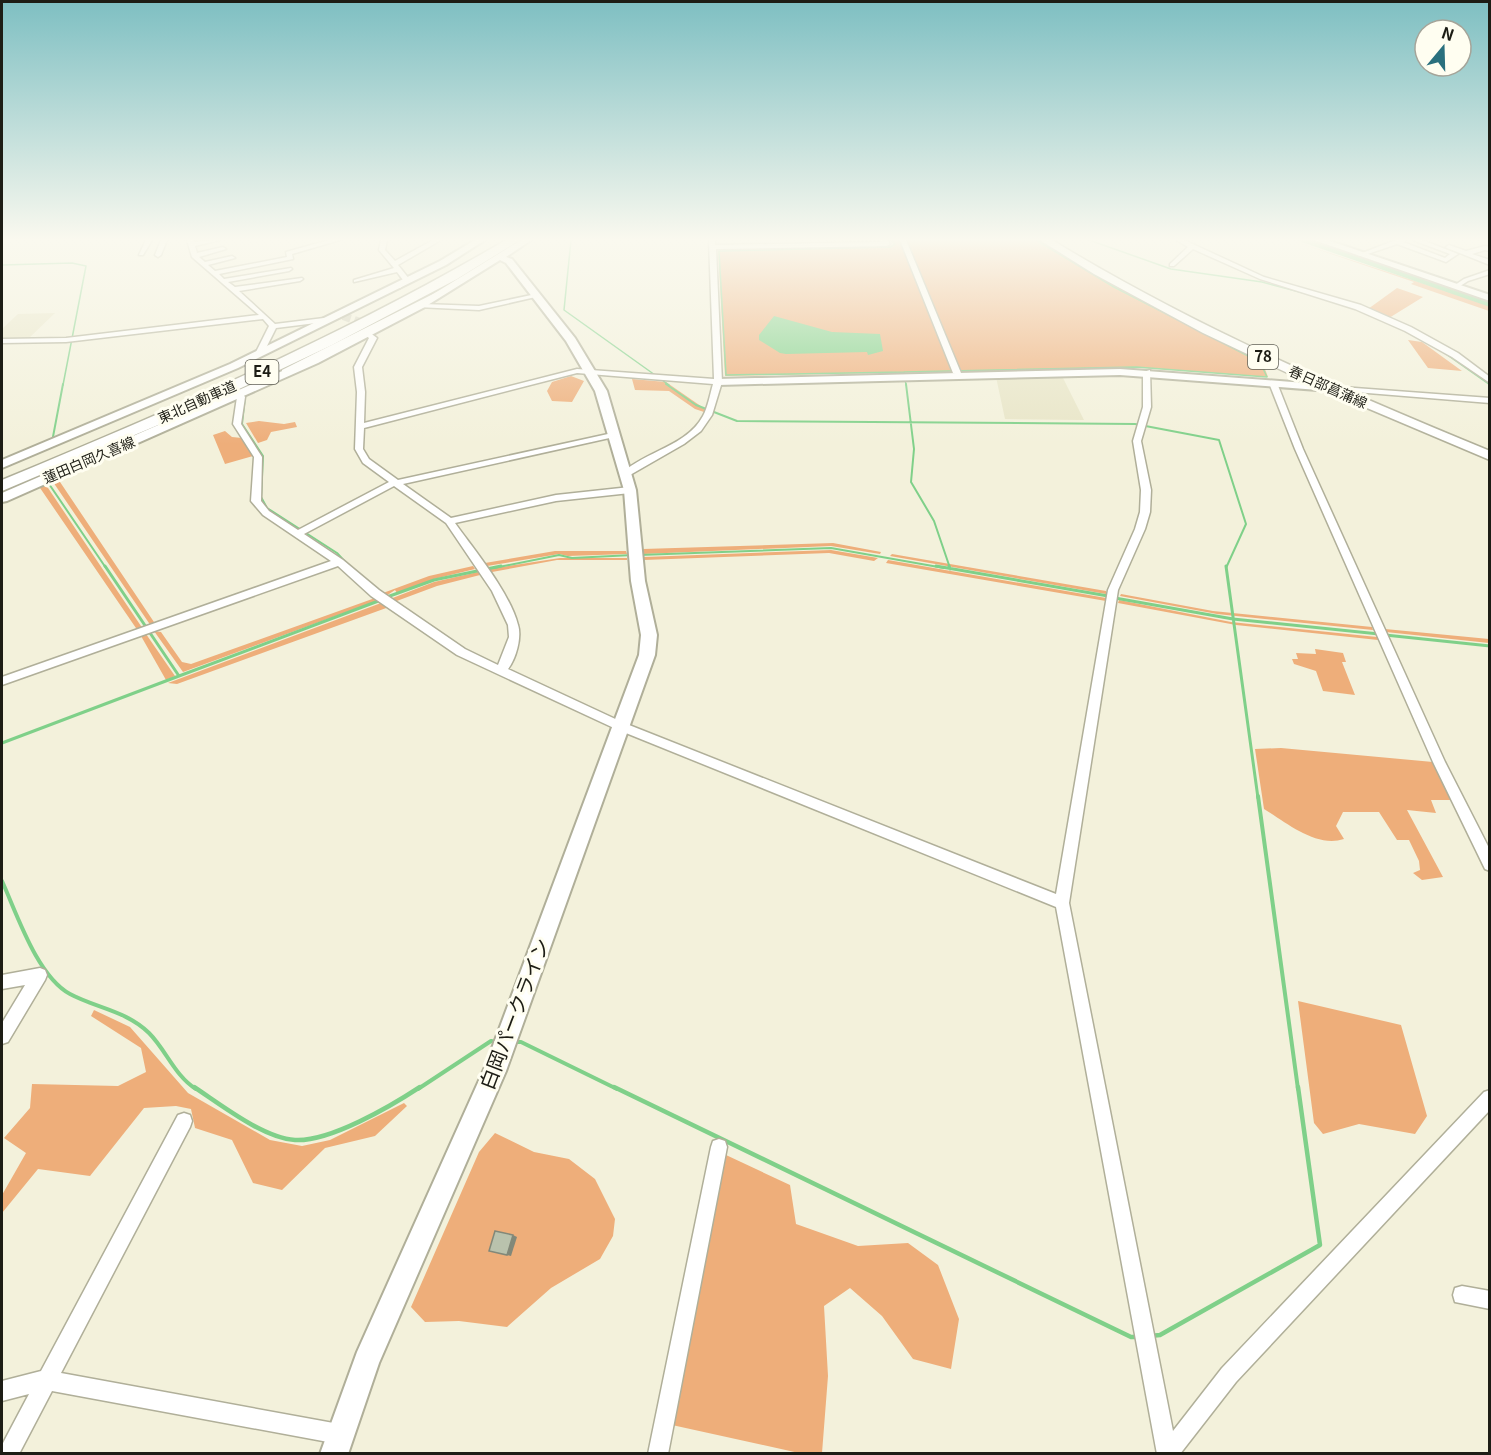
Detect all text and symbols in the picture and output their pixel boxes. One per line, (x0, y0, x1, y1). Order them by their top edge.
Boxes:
north arrow (1413, 18, 1473, 78)
text: N (1439, 20, 1458, 46)
road number: 78 (1248, 345, 1278, 369)
road number: E4 (246, 360, 278, 384)
street label: 春日部菖蒲線 (1286, 360, 1371, 412)
street label: 東北自動車道 (154, 375, 239, 427)
street label: 蓮田白岡久喜線 (40, 431, 138, 487)
street label: 白岡パークライン (471, 934, 556, 1093)

